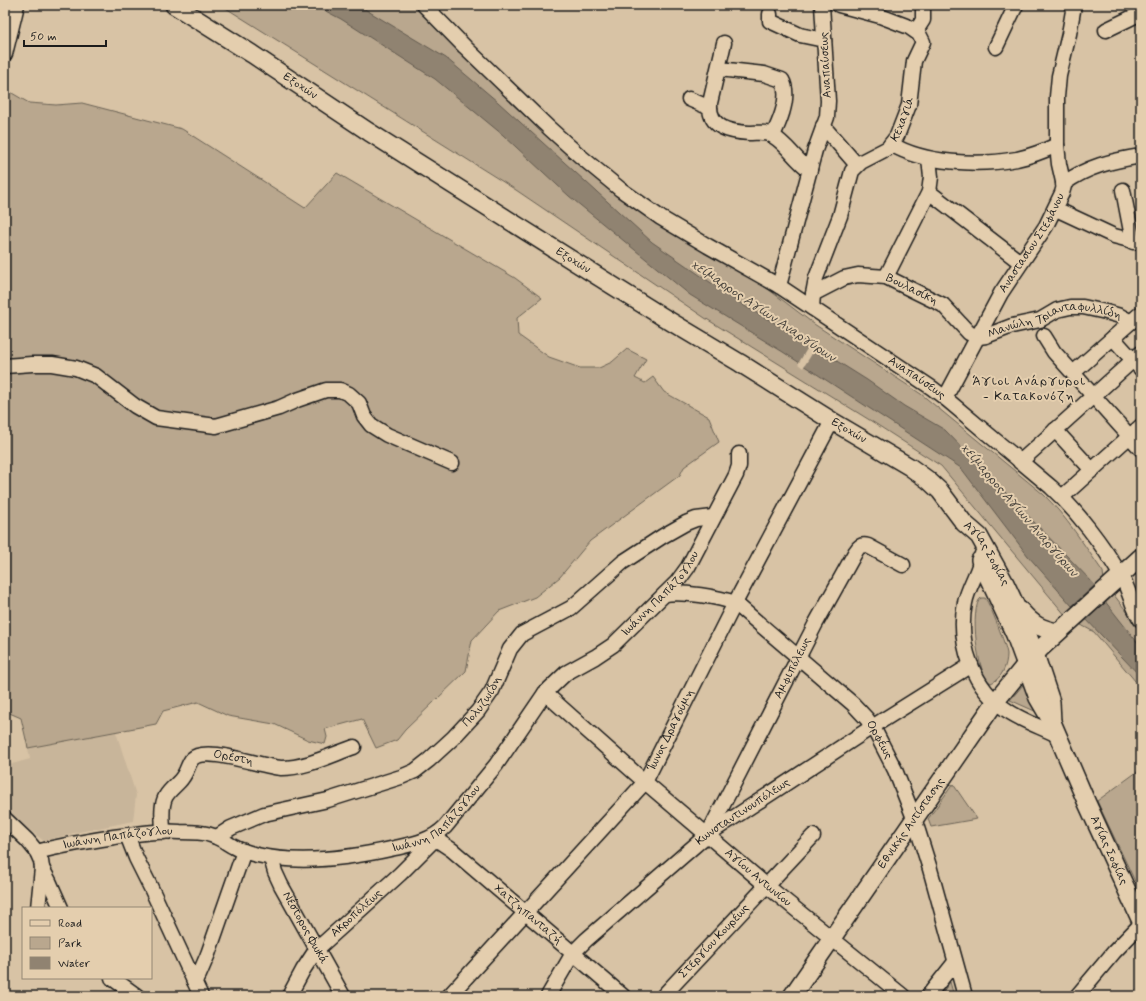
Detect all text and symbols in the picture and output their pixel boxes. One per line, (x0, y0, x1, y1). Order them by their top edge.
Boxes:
scale bar (24, 22, 106, 48)
text: 50 m (30, 29, 57, 45)
street label: Αναπαύσεως (816, 31, 836, 99)
street label: Εξοχών (280, 69, 320, 103)
street label: Κεχαγιά (887, 96, 918, 145)
street label: Αναστασίου Στεφάνου (995, 190, 1069, 296)
street label: Εξοχών (553, 244, 593, 278)
water label: χείμαρρος Αγίων Αναργύρων (687, 256, 840, 367)
street label: Βουλασίκη (883, 270, 941, 309)
street label: Μανώλη Τριανταφυλλίδη (985, 299, 1123, 343)
street label: Αναπαύσεως (885, 353, 949, 403)
district label: Άγιοι Ανάργυροι - Κατακονόζη (972, 373, 1086, 405)
street label: Εξοχών (828, 414, 869, 447)
water label: χείμαρρος Αγίων Αναργύρων (956, 440, 1082, 581)
street label: Αγίας Σοφίας (960, 518, 1013, 589)
street label: Ιωάννη Παπάζογλου (618, 548, 703, 640)
street label: Αμφιπόλεως (771, 635, 815, 702)
street label: Πολυζωίδη (459, 674, 505, 731)
street label: Ίωνος Δραγούμη (644, 686, 698, 774)
street label: Ορφέως (862, 717, 896, 762)
street label: Ορέστη (212, 747, 255, 770)
street label: Κωνσταντινουπόλεως (692, 775, 793, 849)
street label: Εθνικής Αντίστασης (874, 775, 949, 872)
street label: Ιωάννη Παπάζογλου (390, 781, 485, 856)
street label: Αγίας Σοφίας (1086, 813, 1131, 888)
street label: Ιωάννη Παπάζογλου (61, 823, 173, 854)
street label: Αγίου Αντωνίου (721, 845, 795, 911)
street label: Χατζηπανταζή (490, 881, 566, 949)
street label: Ακροπόλεως (327, 886, 386, 941)
street label: Νέστορος Φωκά (278, 889, 332, 967)
street label: Στεργίου Κουρέως (676, 901, 753, 982)
legend (22, 907, 152, 979)
text: Road (58, 916, 82, 932)
text: Park (58, 936, 82, 952)
text: Water (58, 956, 90, 972)

